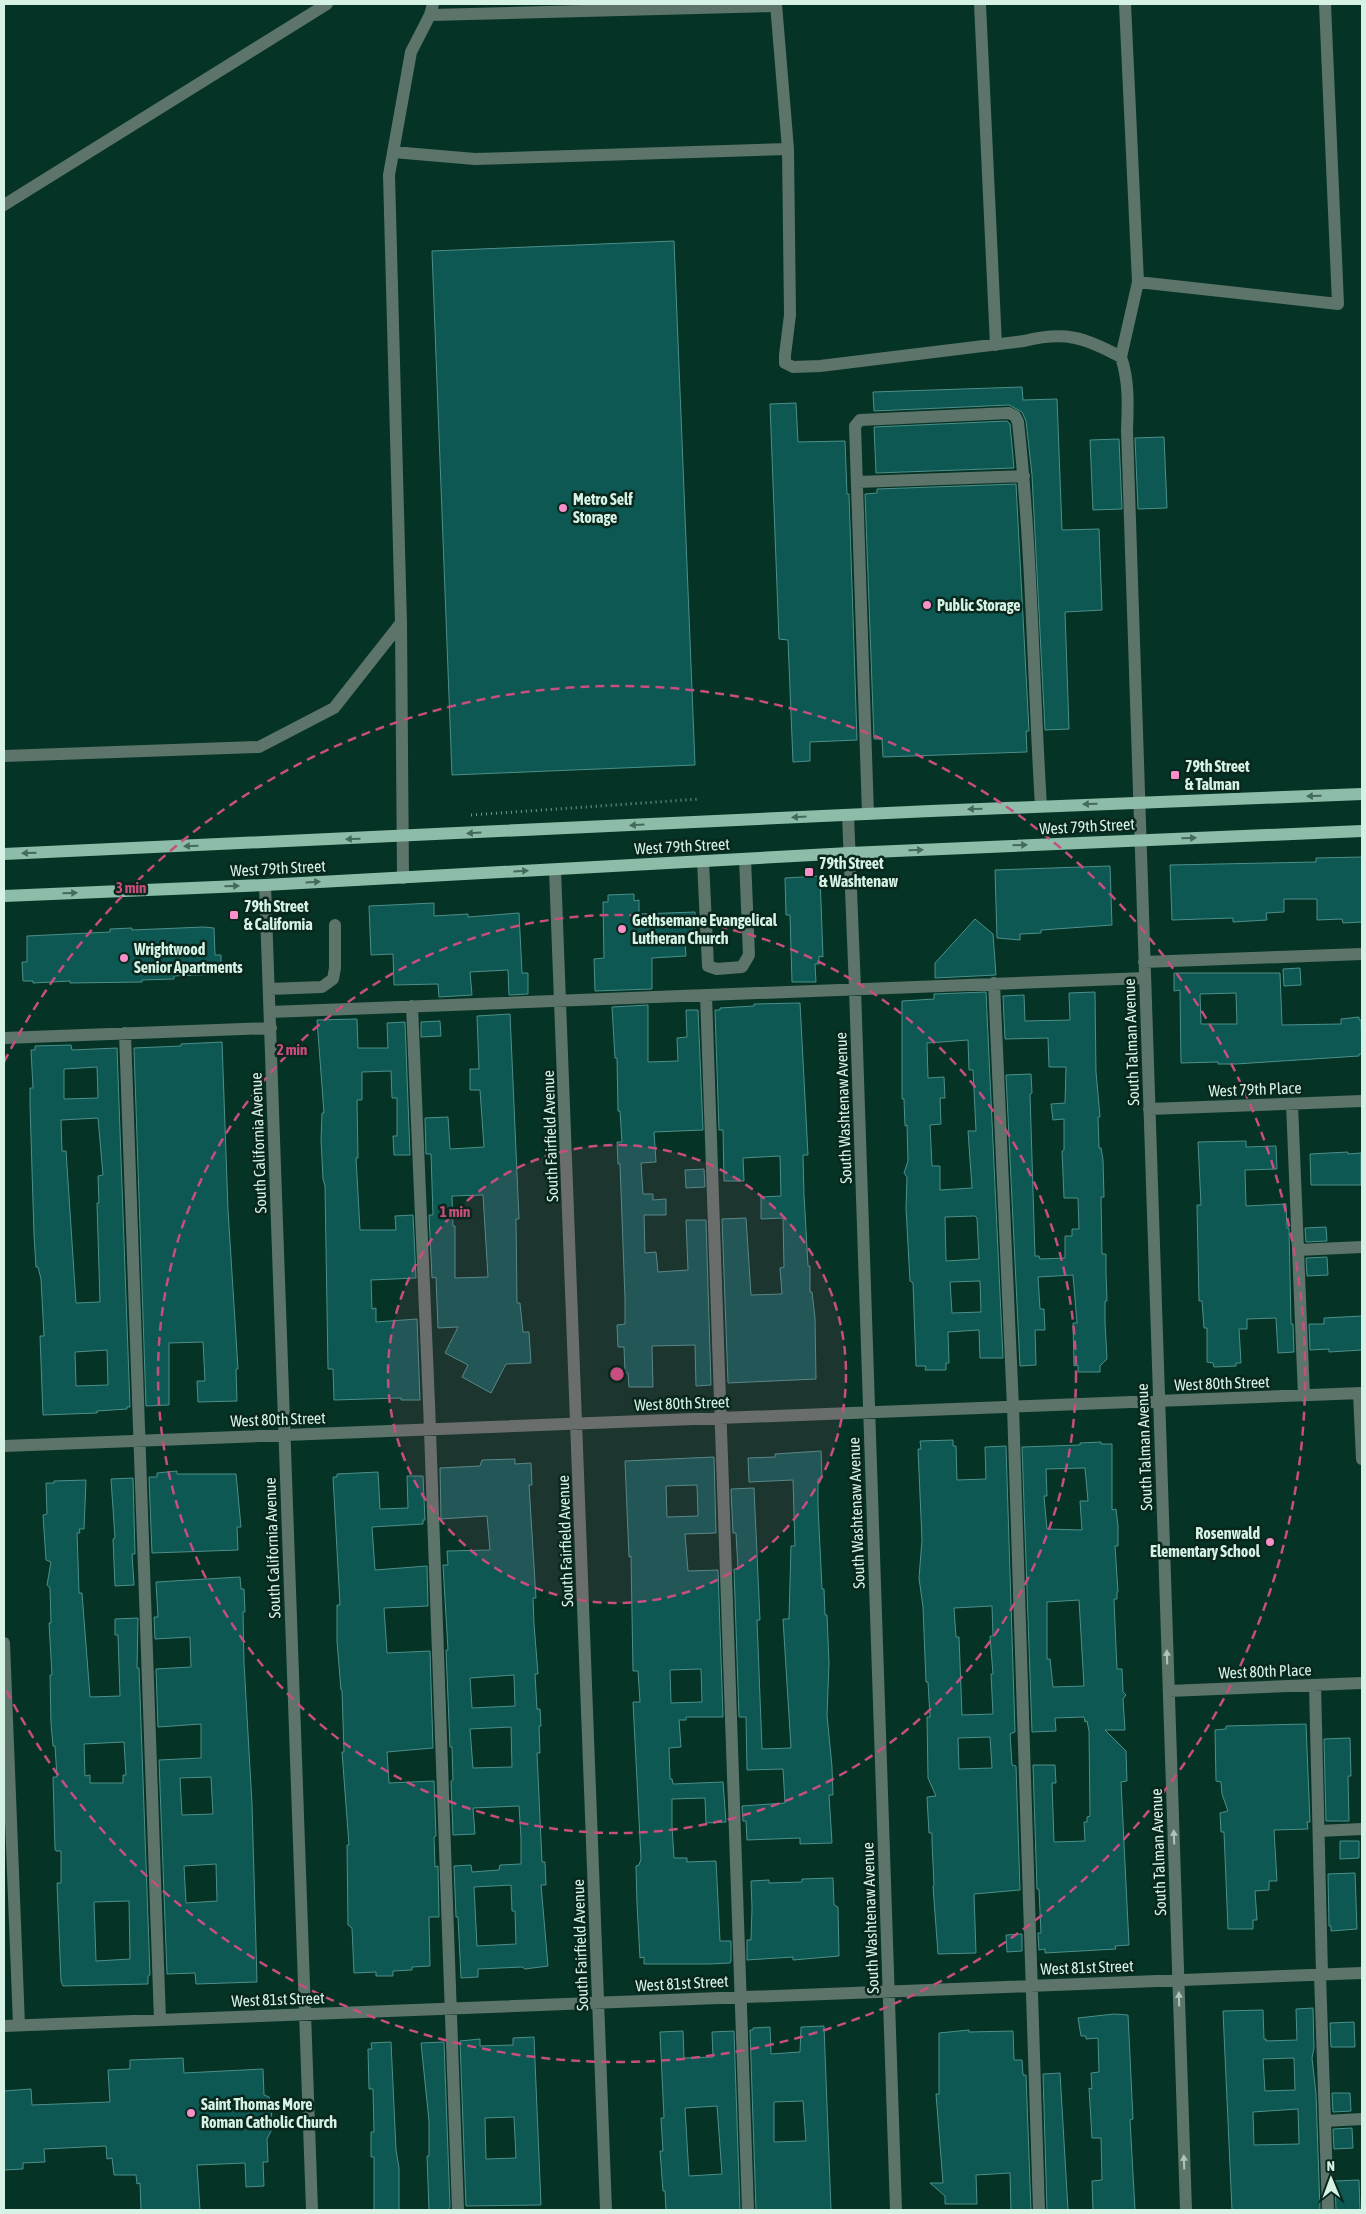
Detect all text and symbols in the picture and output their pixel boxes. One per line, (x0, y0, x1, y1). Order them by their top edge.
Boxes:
place label: Metro Self Storage (573, 490, 633, 526)
marker: Metro Self Storage (557, 502, 569, 514)
place label: Public Storage (937, 596, 1021, 614)
marker: Public Storage (921, 599, 933, 611)
place label: 79th Street & Talman (1185, 757, 1250, 793)
marker: 79th Street & Talman (1169, 769, 1181, 781)
one-way arrow (1305, 792, 1321, 800)
one-way arrow (1082, 801, 1098, 809)
one-way arrow (967, 805, 983, 813)
one-way arrow (791, 814, 807, 822)
street label: West 79th Street (1039, 814, 1136, 837)
one-way arrow (628, 822, 644, 830)
one-way arrow (466, 829, 482, 837)
street label: West 79th Street (634, 834, 731, 857)
one-way arrow (1181, 834, 1197, 842)
one-way arrow (345, 835, 361, 843)
one-way arrow (1013, 841, 1029, 849)
one-way arrow (183, 842, 199, 850)
one-way arrow (908, 846, 924, 854)
one-way arrow (21, 849, 37, 857)
place label: 79th Street & Washtenaw (819, 854, 898, 890)
street label: West 79th Street (230, 856, 327, 879)
marker: 79th Street & Washtenaw (803, 866, 815, 878)
one-way arrow (514, 867, 530, 875)
one-way arrow (306, 878, 322, 886)
text: 3 min (116, 879, 146, 896)
one-way arrow (225, 882, 241, 890)
one-way arrow (62, 889, 78, 897)
place label: 79th Street & California (244, 897, 313, 933)
marker: 79th Street & California (228, 909, 240, 921)
place label: Gethsemane Evangelical Lutheran Church (632, 911, 778, 947)
marker: Gethsemane Evangelical Lutheran Church (616, 923, 628, 935)
place label: Wrightwood Senior Apartments (133, 940, 243, 976)
marker: Wrightwood Senior Apartments (118, 952, 130, 964)
street label: South Talman Avenue (1120, 978, 1142, 1106)
street label: South Washtenaw Avenue (831, 1032, 855, 1184)
text: 2 min (277, 1041, 307, 1058)
street label: South Fairfield Avenue (539, 1070, 561, 1202)
street label: South California Avenue (247, 1072, 269, 1214)
street label: West 79th Place (1208, 1078, 1302, 1100)
text: 1 min (440, 1203, 470, 1220)
centre of rings (608, 1365, 626, 1383)
street label: West 80th Street (1174, 1372, 1270, 1394)
street label: South Talman Avenue (1133, 1383, 1155, 1511)
street label: West 80th Street (634, 1392, 730, 1414)
street label: West 80th Street (230, 1408, 326, 1430)
street label: South Washtenaw Avenue (844, 1437, 868, 1589)
street label: South Fairfield Avenue (554, 1475, 576, 1607)
street label: South California Avenue (261, 1477, 283, 1619)
place label: Rosenwald Elementary School (1150, 1524, 1261, 1560)
marker: Rosenwald Elementary School (1264, 1536, 1276, 1548)
one-way arrow (1163, 1649, 1171, 1665)
street label: West 80th Place (1218, 1660, 1312, 1682)
street label: South Talman Avenue (1147, 1788, 1169, 1916)
one-way arrow (1169, 1828, 1177, 1844)
street label: South Washtenaw Avenue (858, 1842, 882, 1994)
street label: South Fairfield Avenue (569, 1879, 591, 2011)
street label: West 81st Street (1040, 1956, 1134, 1978)
street label: West 81st Street (635, 1972, 730, 1994)
street label: West 81st Street (231, 1988, 325, 2010)
one-way arrow (1175, 1991, 1183, 2007)
place label: Saint Thomas More Roman Catholic Church (201, 2095, 337, 2131)
marker: Saint Thomas More Roman Catholic Church (185, 2107, 197, 2119)
one-way arrow (1180, 2153, 1188, 2169)
north arrow (1306, 2154, 1356, 2204)
text: N (1327, 2158, 1335, 2174)

